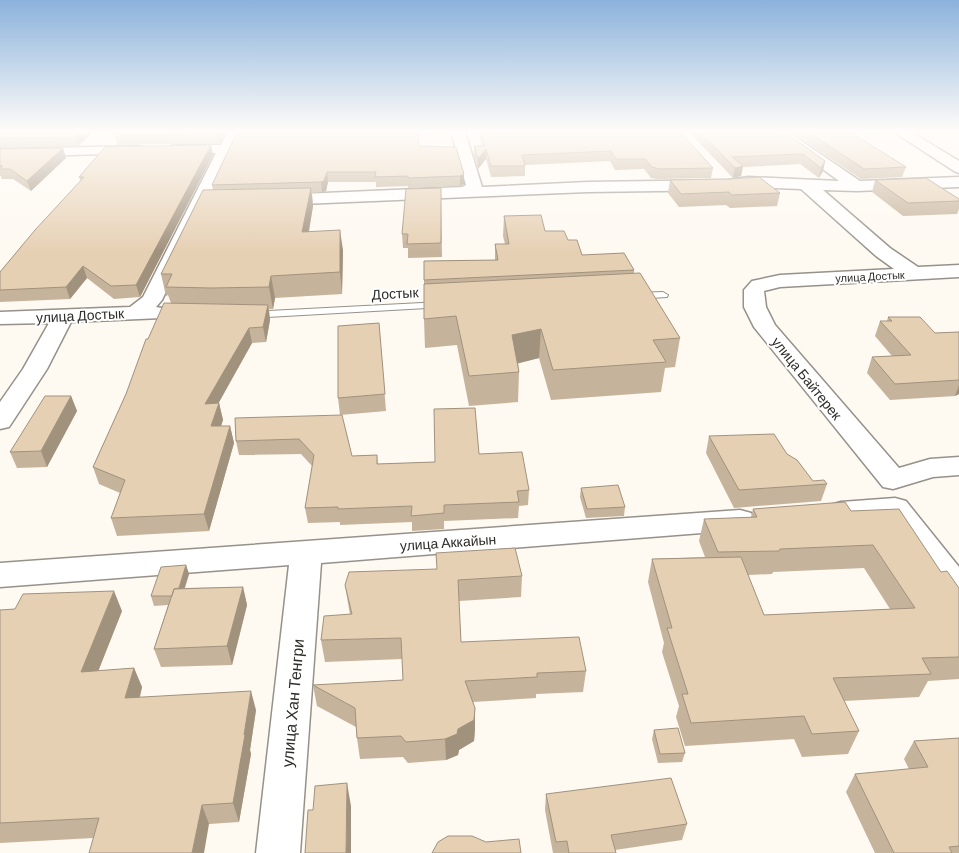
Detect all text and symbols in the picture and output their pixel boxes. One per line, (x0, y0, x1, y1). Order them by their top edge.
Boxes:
street label: улица Достык (835, 268, 905, 284)
street label: Достык (371, 283, 420, 303)
street label: улица Достык (35, 304, 125, 326)
street label: улица Байтерек (768, 333, 846, 424)
street label: улица Аккайын (399, 530, 497, 554)
street label: улица Хан Тенгри (277, 638, 307, 768)

